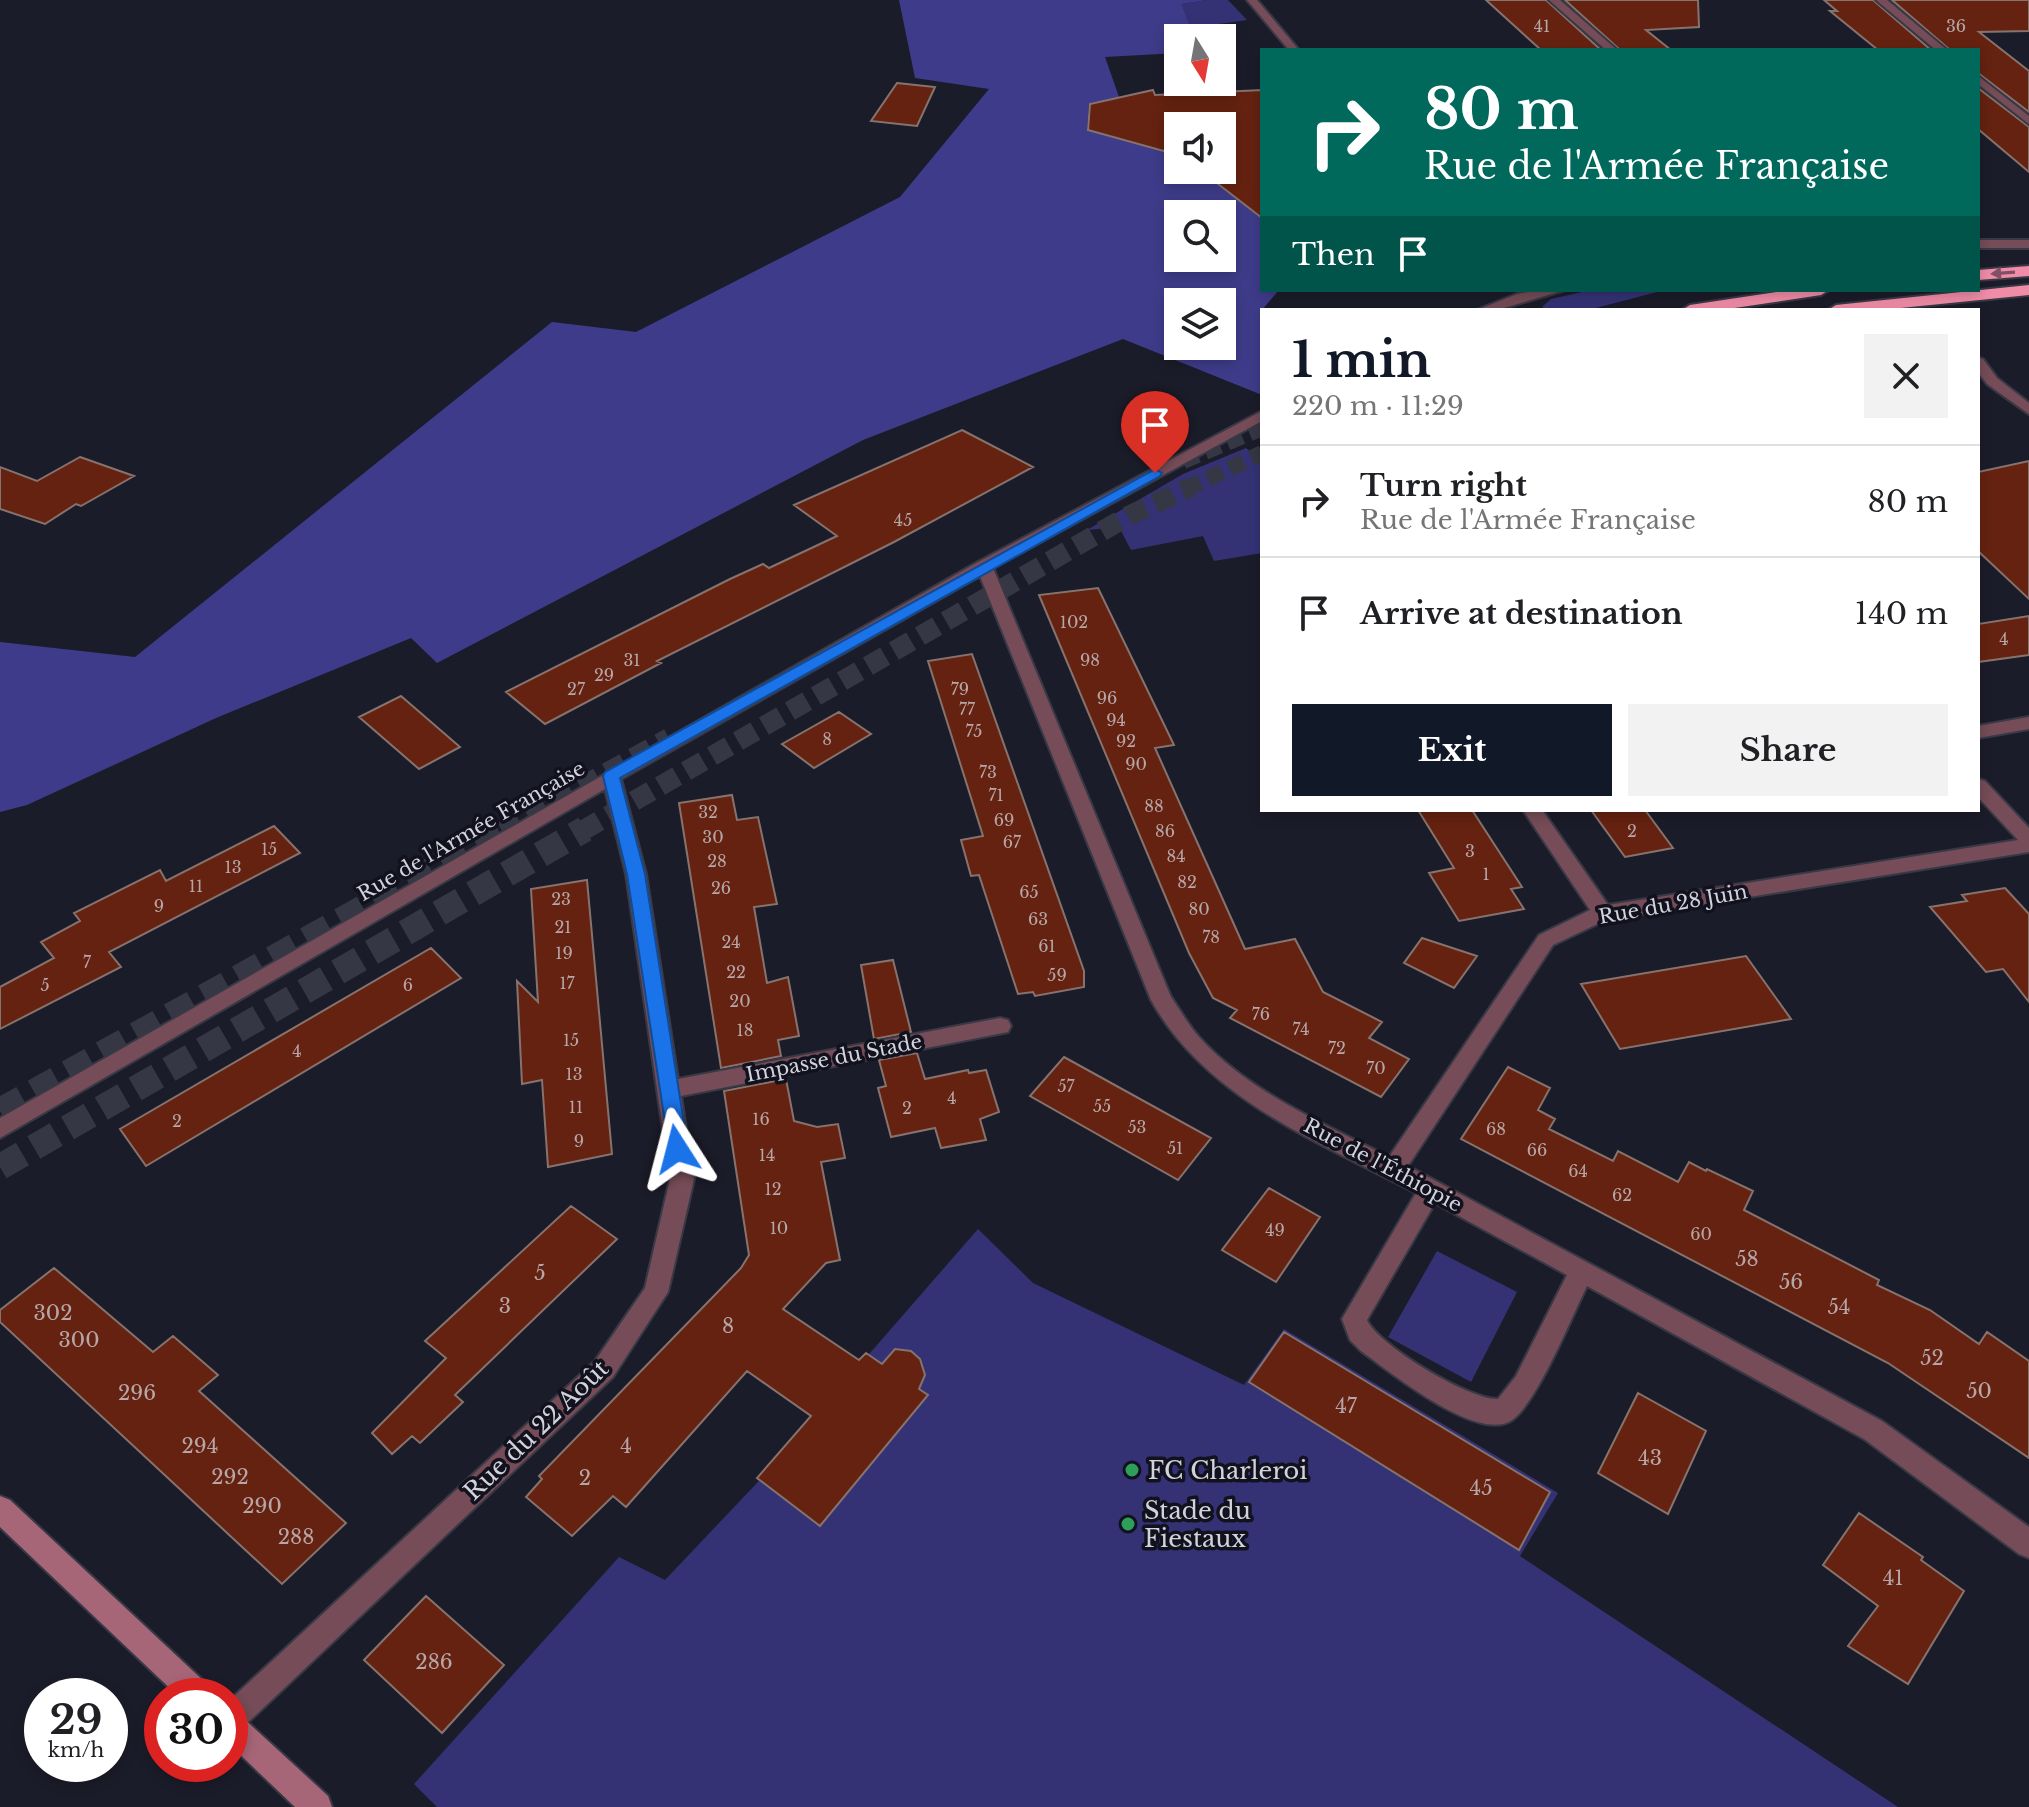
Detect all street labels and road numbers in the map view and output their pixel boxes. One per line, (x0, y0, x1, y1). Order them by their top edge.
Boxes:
street label: Rue de l'Armée Française (353, 756, 589, 906)
street label: Rue du 28 Juin (1597, 879, 1749, 929)
street label: Impasse du Stade (744, 1029, 924, 1087)
street label: Rue de l'Éthiopie (1300, 1112, 1467, 1217)
street label: Rue du 22 Août (458, 1354, 614, 1506)

